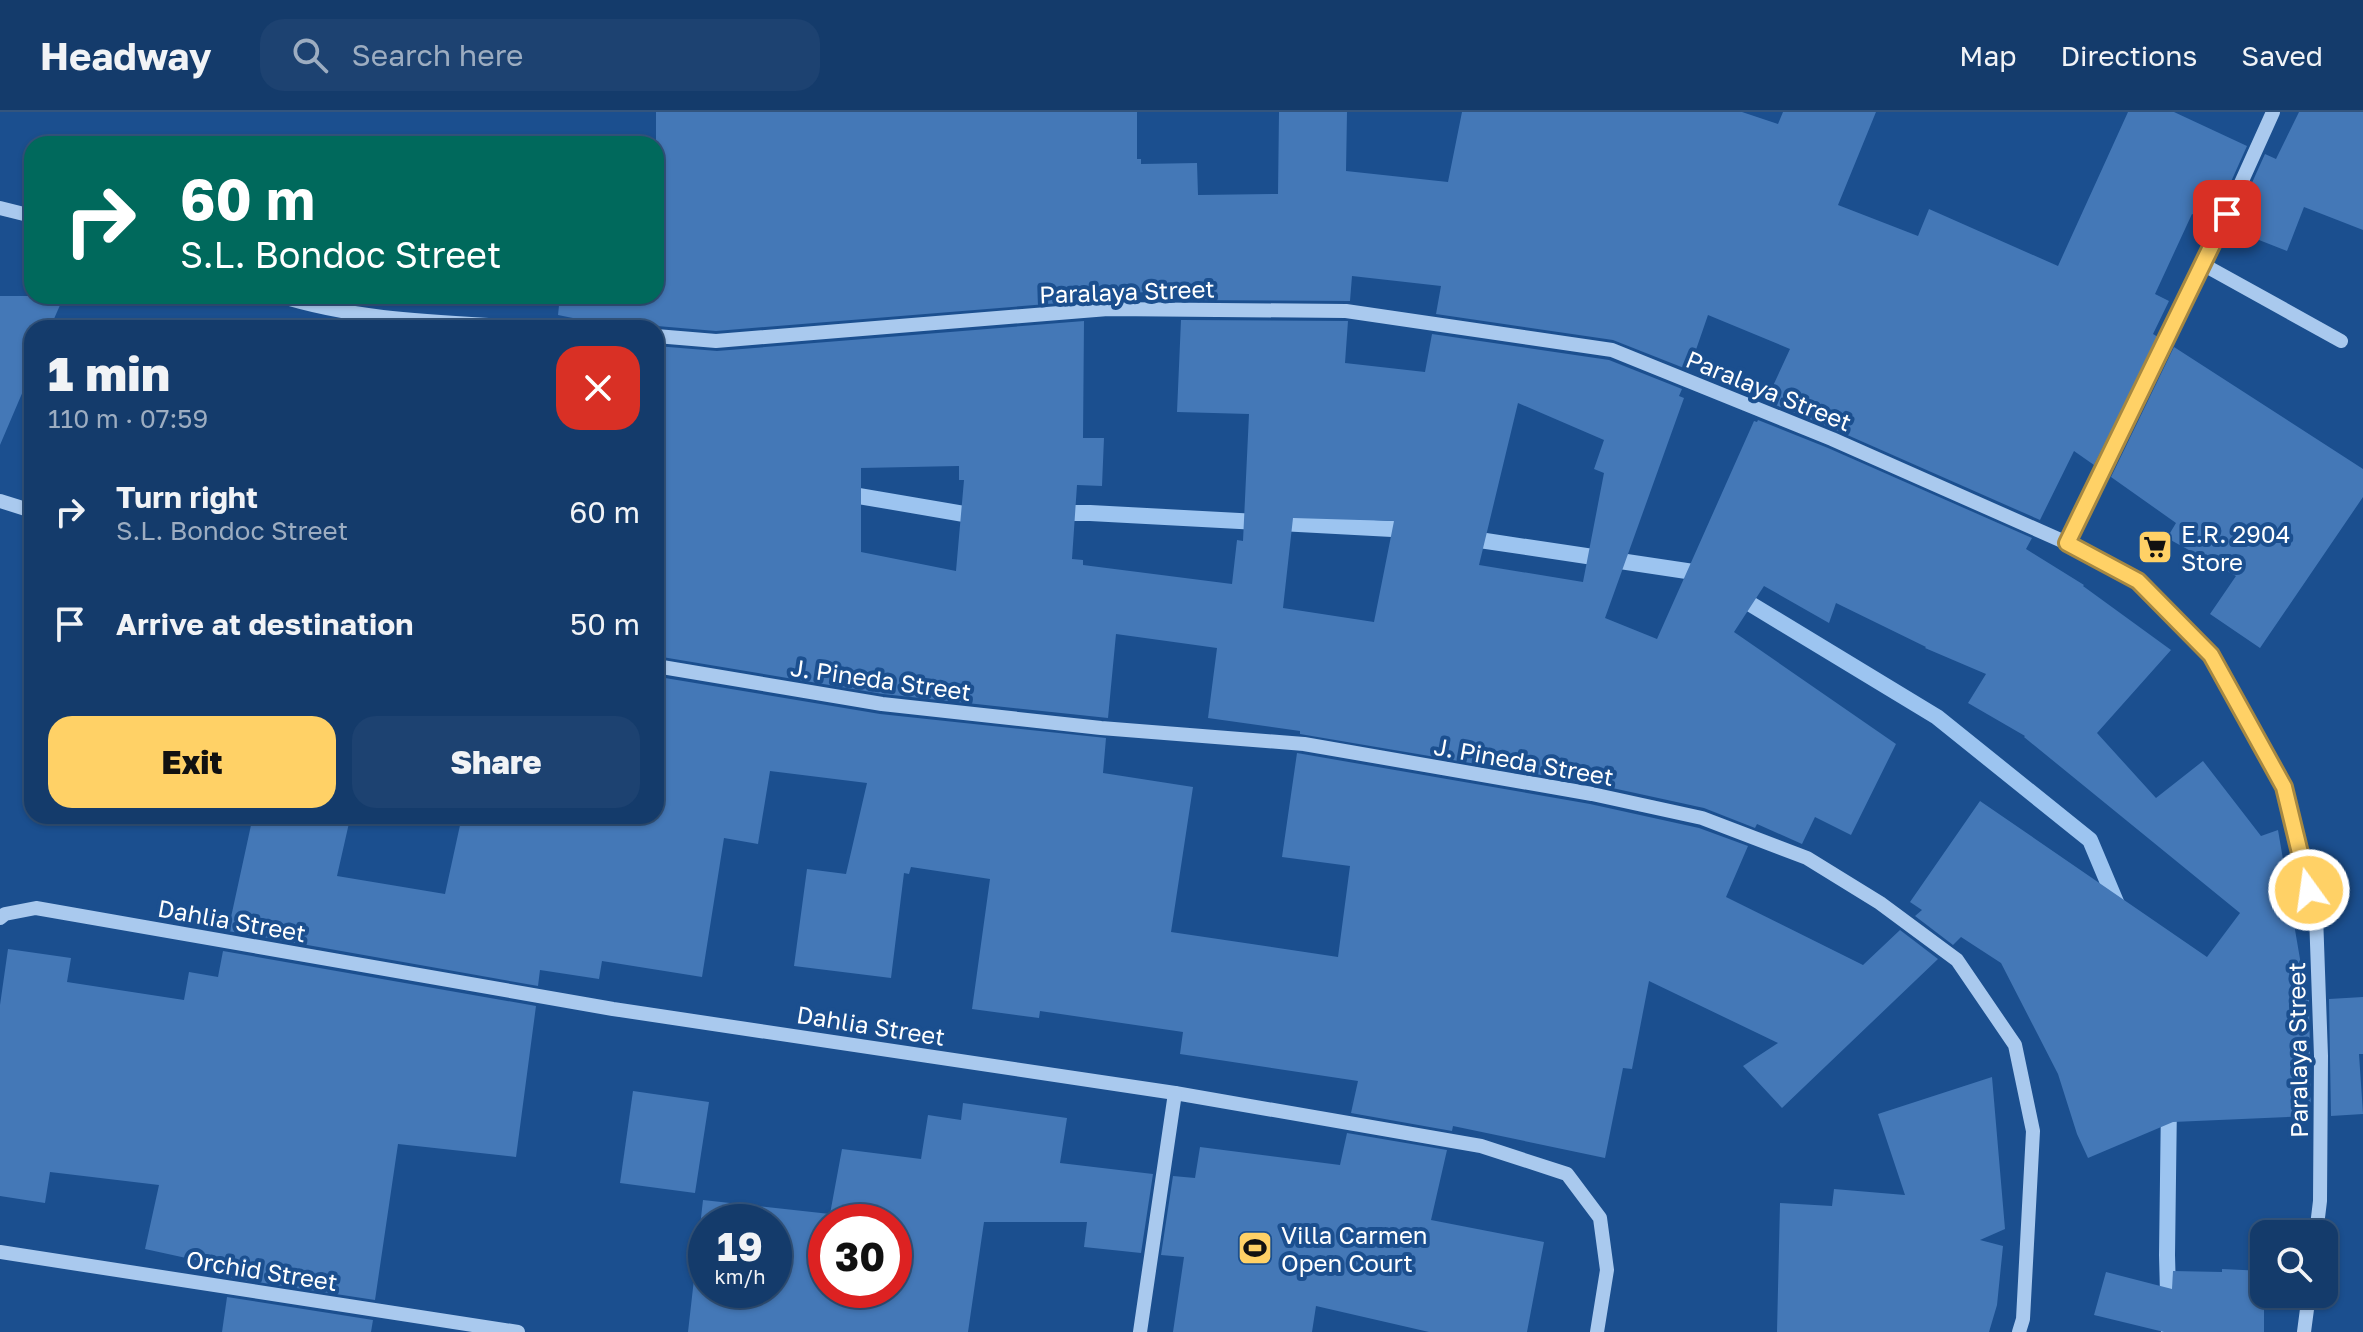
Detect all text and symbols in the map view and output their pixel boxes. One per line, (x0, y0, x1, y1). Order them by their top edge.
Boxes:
search box (260, 19, 820, 91)
text: Headway (40, 33, 212, 78)
icon: search (288, 33, 332, 77)
text: Search here (352, 37, 523, 73)
text: Map (1959, 39, 2016, 72)
text: Directions (2060, 39, 2197, 72)
text: Saved (2241, 39, 2323, 72)
text: 60 m (180, 165, 315, 232)
icon: right (48, 168, 152, 272)
pin (2193, 180, 2261, 248)
icon: arrive (2205, 192, 2249, 236)
text: S.L. Bondoc Street (180, 233, 501, 276)
street label: Paralaya Street (1039, 273, 1215, 309)
text: 1 min (48, 344, 170, 402)
street label: Paralaya Street (1682, 344, 1856, 436)
button: close (556, 346, 640, 430)
text: 110 m · 07:59 (48, 403, 208, 434)
text: Turn right (116, 479, 258, 515)
icon: right (48, 490, 92, 534)
text: 60 m (569, 494, 640, 530)
text: S.L. Bondoc Street (116, 515, 348, 546)
place label: E.R. 2904 Store (2181, 519, 2290, 576)
supermarket icon: E.R. 2904 Store (2136, 528, 2174, 566)
icon: arrive (48, 602, 92, 646)
text: Arrive at destination (116, 606, 413, 642)
text: 50 m (570, 606, 640, 642)
street label: J. Pineda Street (789, 652, 973, 706)
button: Exit (48, 716, 336, 808)
button: Share (352, 716, 640, 808)
street label: J. Pineda Street (1432, 731, 1616, 791)
position arrow (2267, 848, 2351, 932)
street label: Dahlia Street (156, 893, 308, 947)
street label: Paralaya Street (2281, 962, 2313, 1138)
street label: Dahlia Street (795, 999, 947, 1051)
speed limit sign: 30 (808, 1204, 912, 1308)
place label: Villa Carmen Open Court (1281, 1220, 1428, 1277)
map controls (2250, 1220, 2338, 1308)
button: search (2250, 1220, 2338, 1308)
text: 19 (717, 1222, 763, 1270)
sports icon: Villa Carmen Open Court (1236, 1229, 1274, 1267)
street label: Orchid Street (184, 1244, 340, 1296)
text: km/h (715, 1264, 765, 1288)

